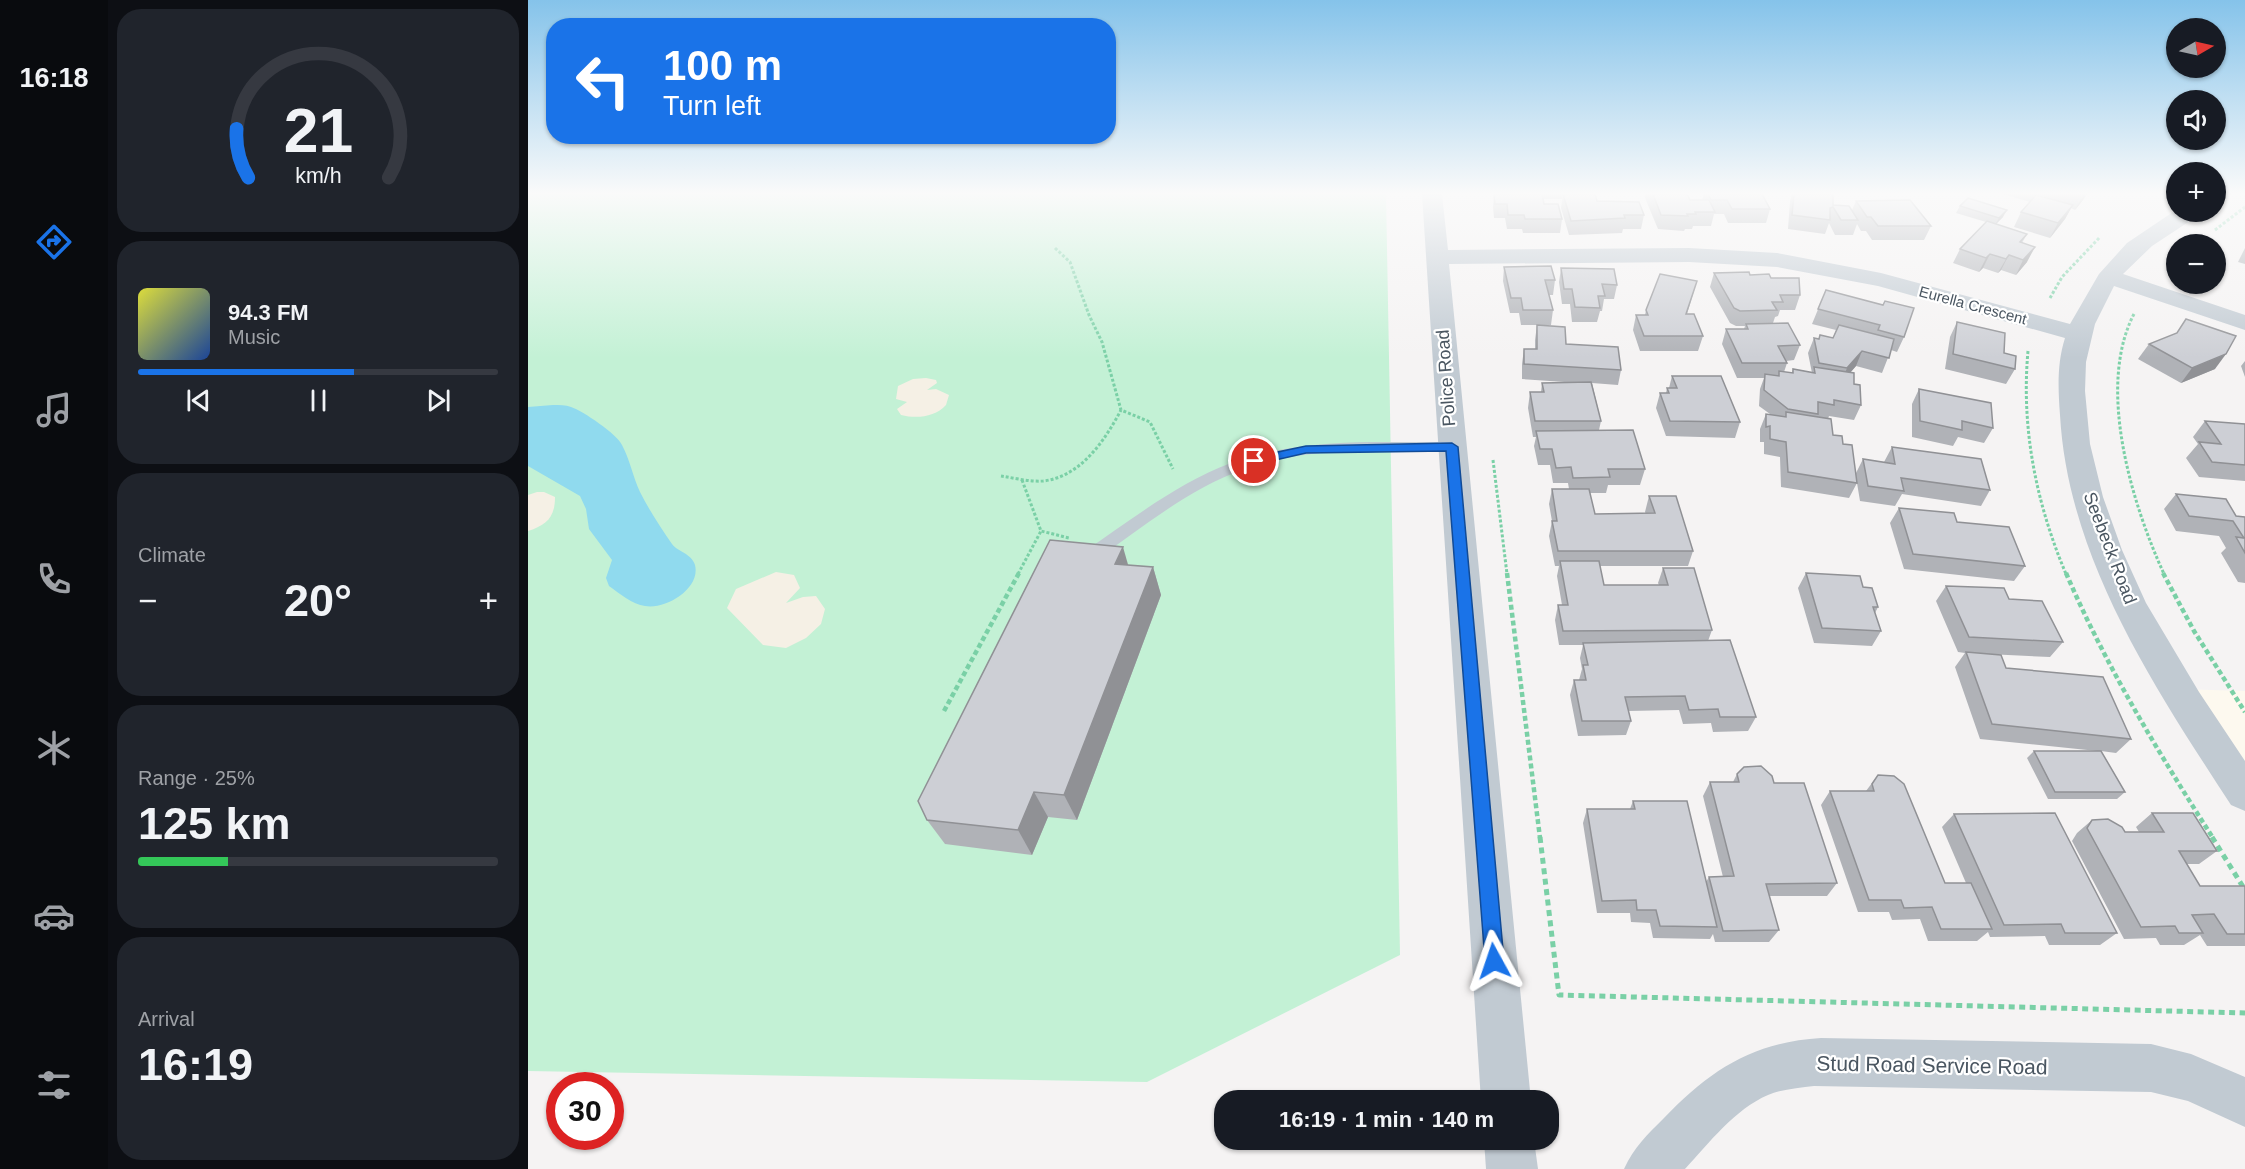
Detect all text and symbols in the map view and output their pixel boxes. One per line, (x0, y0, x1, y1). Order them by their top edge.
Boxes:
north arrow (2166, 18, 2226, 78)
map controls (2166, 18, 2226, 294)
icon: left (564, 42, 642, 120)
text: 100 m (663, 42, 782, 89)
text: 16:18 (19, 63, 89, 93)
button: sound (2166, 90, 2226, 150)
text: Turn left (663, 91, 761, 121)
text: 21 (283, 96, 353, 165)
button: + (2166, 162, 2226, 222)
text: km/h (295, 164, 341, 188)
icon: directions (33, 221, 75, 263)
button: − (2166, 234, 2226, 294)
street label: Eurella Crescent (1917, 282, 2030, 328)
text: 94.3 FM (228, 300, 309, 325)
text: Music (228, 326, 280, 348)
street label: Police Road (1433, 329, 1459, 427)
icon: previous (182, 384, 215, 417)
icon: pause (302, 384, 335, 417)
icon: next (422, 384, 455, 417)
icon: music (33, 389, 75, 431)
pin (1228, 435, 1279, 486)
icon: arrive (1237, 444, 1270, 477)
street label: Seebeck Road (2080, 489, 2140, 607)
text: Climate (138, 544, 206, 566)
icon: phone (33, 558, 75, 600)
text: 20° (284, 575, 352, 626)
text: − (138, 582, 157, 619)
text: + (479, 582, 498, 619)
icon: climate (33, 727, 75, 769)
text: Range · 25% (138, 767, 255, 789)
text: 125 km (138, 798, 291, 849)
icon: car (33, 895, 75, 937)
position arrow (1462, 929, 1526, 993)
text: Arrival (138, 1008, 195, 1030)
text: 16:19 (138, 1039, 253, 1090)
street label: Stud Road Service Road (1816, 1051, 2048, 1079)
icon: filters (33, 1064, 75, 1106)
speed limit sign: 30 (546, 1072, 624, 1150)
text: 16:19 · 1 min · 140 m (1279, 1107, 1494, 1132)

